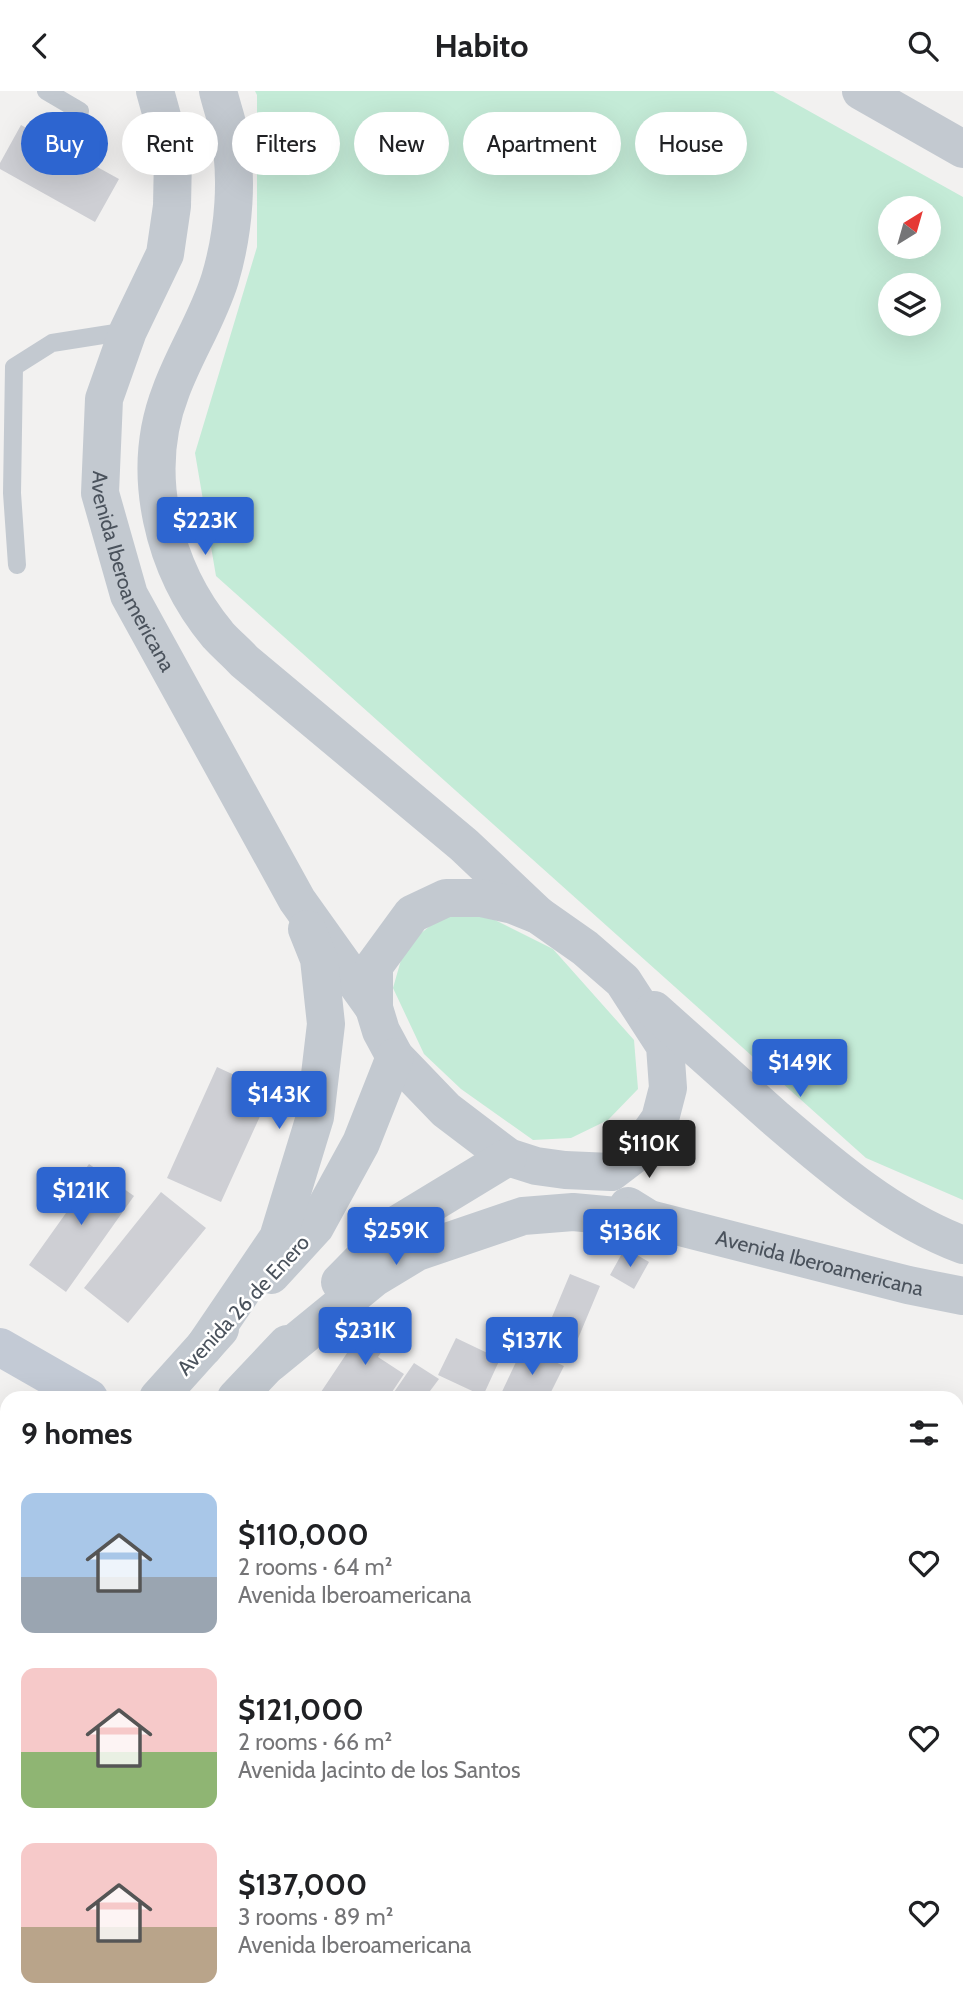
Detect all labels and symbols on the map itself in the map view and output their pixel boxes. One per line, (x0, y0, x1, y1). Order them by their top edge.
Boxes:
north arrow (878, 196, 942, 259)
street label: Avenida Iberoamericana (87, 470, 181, 675)
pin: $223K (156, 497, 254, 557)
pin: $149K (751, 1039, 849, 1099)
pin: $143K (230, 1072, 328, 1131)
pin: $110K (600, 1121, 698, 1180)
pin: $121K (32, 1167, 130, 1227)
pin: $259K (347, 1207, 445, 1267)
pin: $136K (581, 1209, 679, 1269)
street label: Avenida Iberoamericana (713, 1224, 926, 1300)
street label: Avenida 26 de Enero (172, 1230, 314, 1380)
pin: $231K (316, 1307, 414, 1367)
pin: $137K (483, 1317, 581, 1377)

